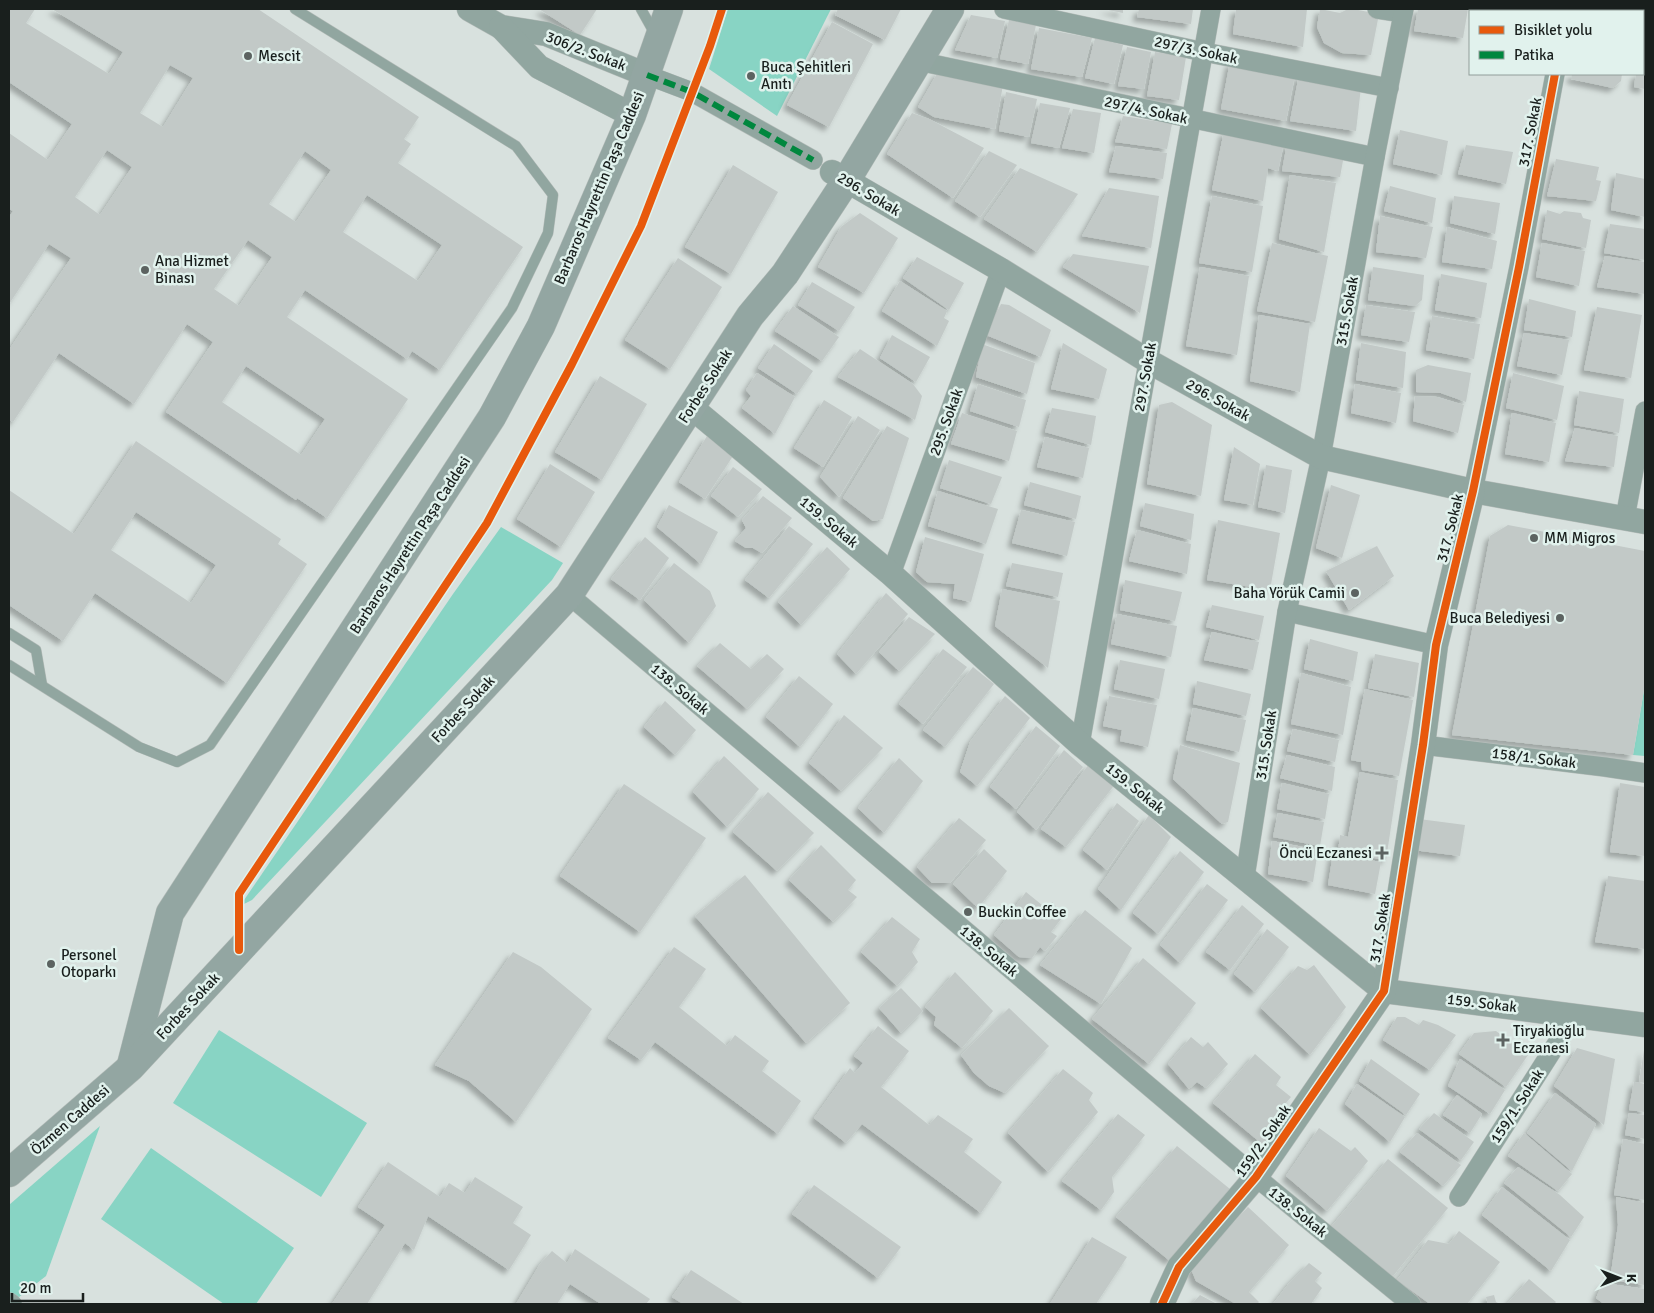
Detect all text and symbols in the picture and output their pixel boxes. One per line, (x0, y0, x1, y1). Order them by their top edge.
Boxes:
legend (1469, 10, 1644, 75)
text: Bisiklet yolu (1514, 21, 1592, 39)
street label: 306/2. Sokak (543, 27, 629, 75)
street label: 297/3. Sokak (1153, 32, 1240, 68)
text: Patika (1514, 46, 1554, 64)
place label: Mescit (258, 47, 301, 65)
marker: Mescit (242, 50, 254, 62)
place label: Buca Şehitleri Anıtı (761, 58, 851, 93)
marker: Buca Şehitleri Anıtı (745, 70, 757, 82)
street label: Barbaros Hayrettin Paşa Caddesi (550, 89, 648, 287)
street label: 297/4. Sokak (1103, 92, 1190, 128)
street label: 317. Sokak (1514, 95, 1546, 168)
street label: 296. Sokak (834, 168, 904, 220)
place label: Ana Hizmet Binası (155, 252, 229, 287)
marker: Ana Hizmet Binası (139, 264, 151, 276)
street label: 315. Sokak (1332, 274, 1362, 347)
street label: 297. Sokak (1130, 340, 1160, 413)
street label: Forbes Sokak (674, 345, 736, 426)
street label: 296. Sokak (1183, 375, 1254, 425)
street label: 295. Sokak (926, 385, 967, 458)
street label: Barbaros Hayrettin Paşa Caddesi (346, 453, 474, 637)
street label: 317. Sokak (1433, 491, 1467, 564)
street label: 159. Sokak (796, 493, 862, 552)
place label: MM Migros (1544, 529, 1616, 547)
marker: MM Migros (1528, 532, 1540, 544)
place label: Baha Yörük Camii (1233, 584, 1345, 602)
marker: Baha Yörük Camii (1349, 587, 1361, 599)
place label: Buca Belediyesi (1450, 609, 1550, 627)
marker: Buca Belediyesi (1554, 612, 1566, 624)
street label: 138. Sokak (647, 660, 713, 719)
street label: Forbes Sokak (428, 672, 499, 746)
street label: 315. Sokak (1252, 708, 1280, 781)
street label: 158/1. Sokak (1491, 744, 1578, 772)
street label: 159. Sokak (1102, 759, 1168, 817)
place label: Öncü Eczanesi (1279, 844, 1372, 862)
marker: Öncü Eczanesi (1376, 847, 1388, 859)
street label: 317. Sokak (1366, 891, 1394, 964)
place label: Buckin Coffee (978, 903, 1066, 921)
marker: Buckin Coffee (962, 906, 974, 918)
street label: 138. Sokak (956, 922, 1022, 981)
place label: Personel Otoparkı (61, 946, 117, 981)
marker: Personel Otoparkı (45, 958, 57, 970)
street label: Forbes Sokak (153, 969, 224, 1043)
street label: 159. Sokak (1446, 990, 1518, 1016)
place label: Tiryakioğlu Eczanesi (1513, 1022, 1584, 1057)
marker: Tiryakioğlu Eczanesi (1497, 1034, 1509, 1046)
street label: 159/1. Sokak (1486, 1065, 1548, 1146)
street label: Özmen Caddesi (27, 1081, 113, 1159)
street label: 159/2. Sokak (1231, 1101, 1295, 1181)
street label: 138. Sokak (1265, 1183, 1331, 1241)
north arrow (1594, 1253, 1644, 1303)
scale bar (12, 1270, 84, 1302)
text: K (1623, 1274, 1640, 1283)
text: 20 m (20, 1279, 51, 1297)

